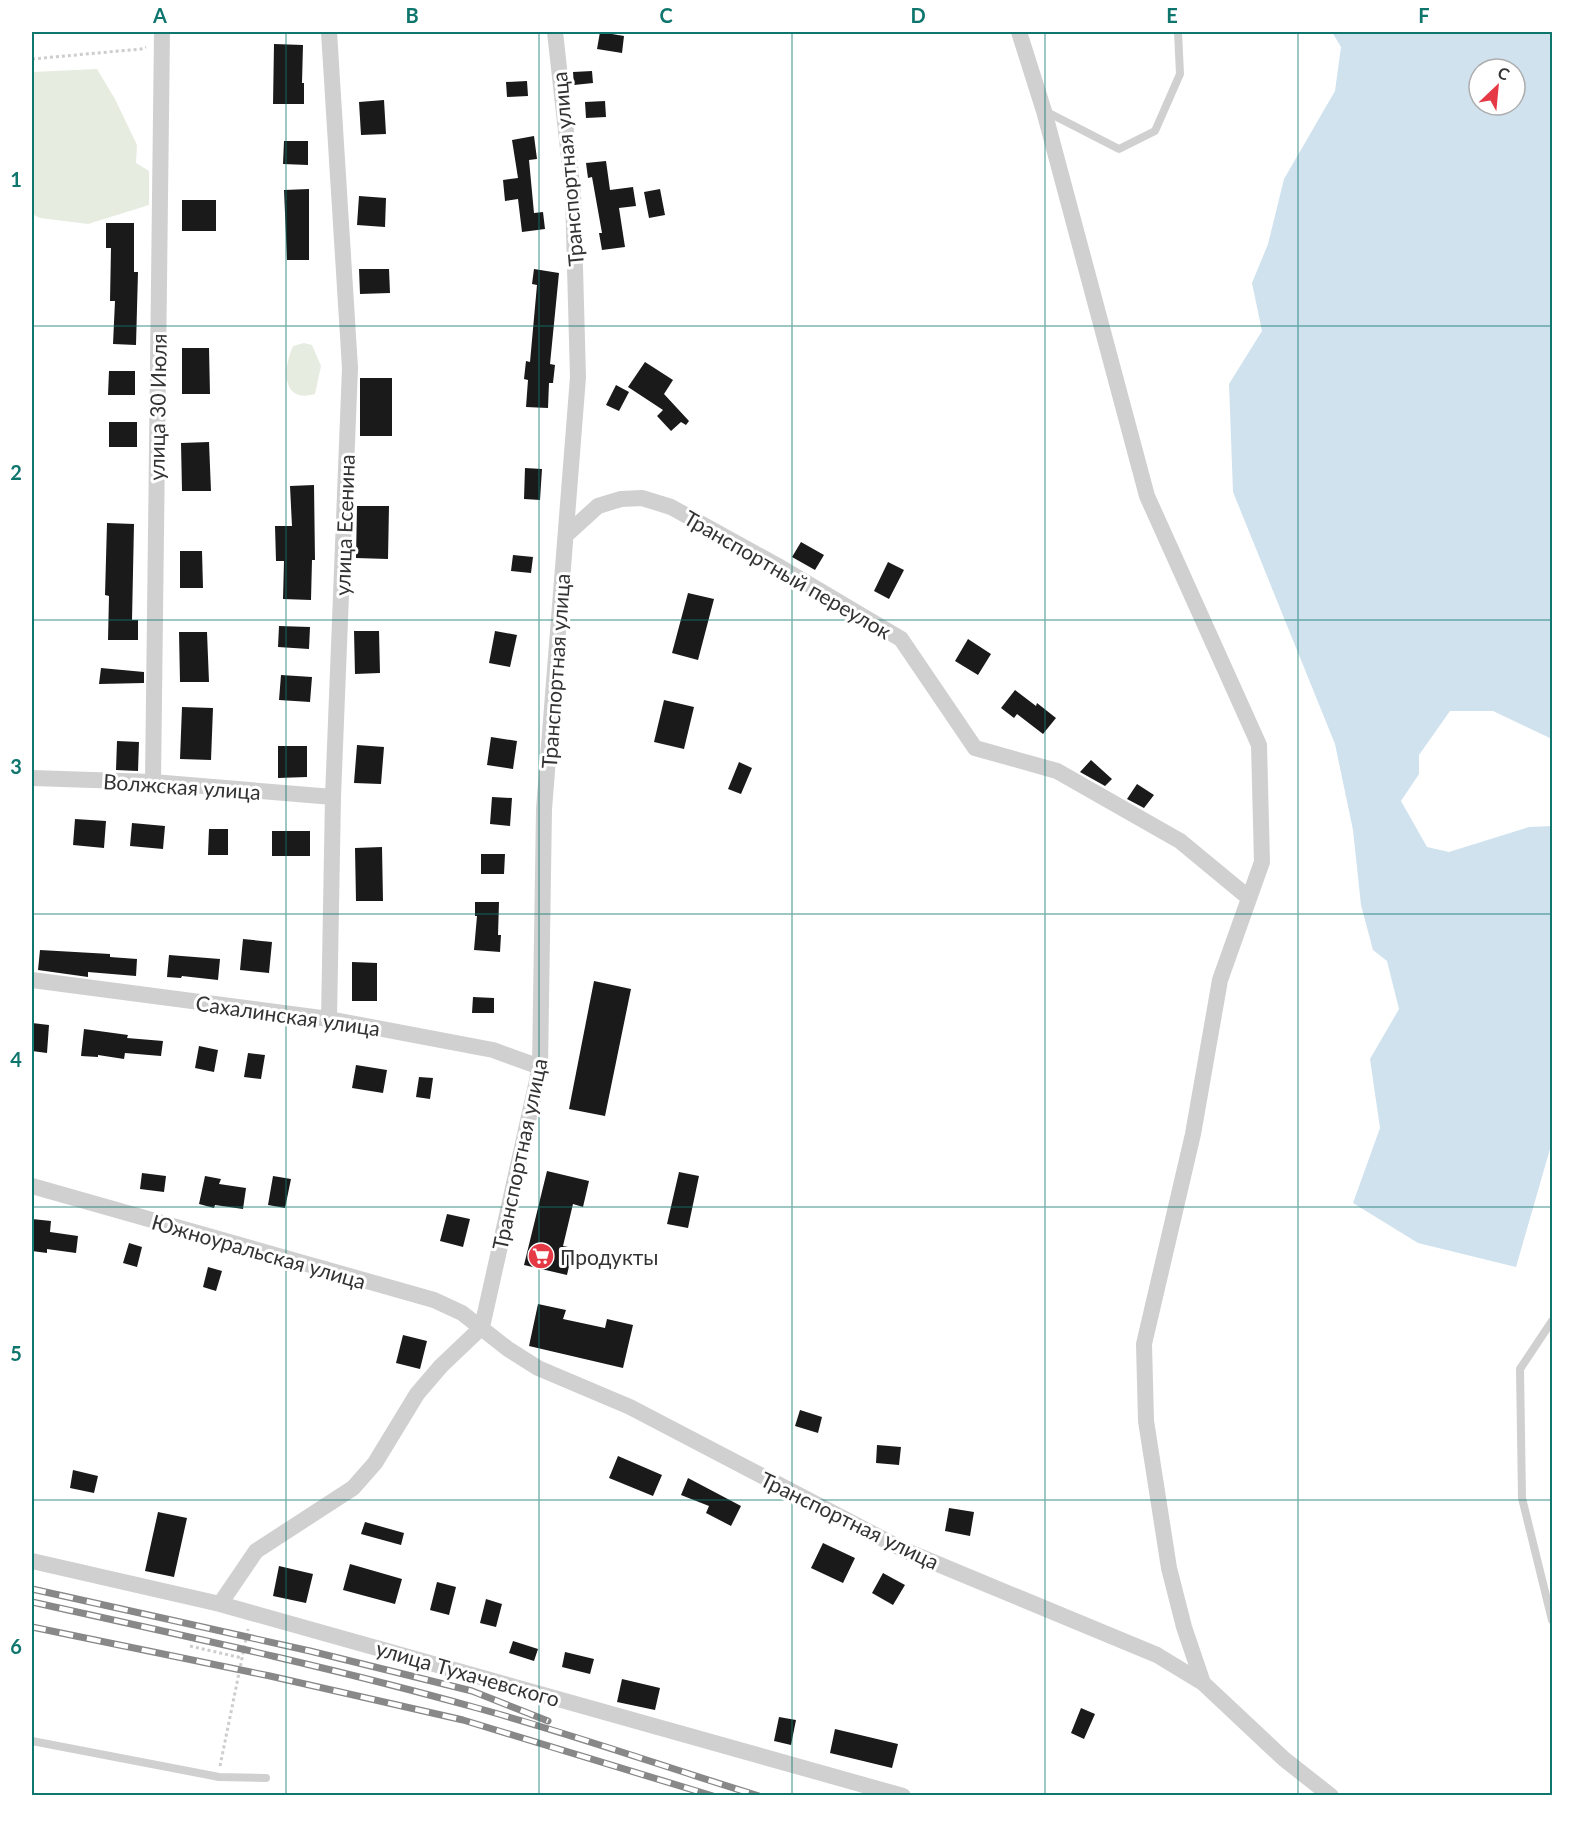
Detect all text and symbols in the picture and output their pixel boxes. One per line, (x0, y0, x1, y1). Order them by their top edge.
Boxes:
text: A (152, 3, 167, 27)
text: B (405, 3, 419, 27)
text: C (659, 3, 673, 27)
text: D (910, 3, 926, 27)
text: E (1166, 3, 1178, 27)
text: F (1418, 3, 1430, 27)
north arrow (1467, 57, 1527, 117)
text: С (1495, 62, 1513, 84)
street label: Транспортная улица (546, 71, 588, 267)
text: 1 (10, 167, 22, 191)
street label: улица 30 Июля (143, 333, 171, 481)
street label: улица Есенина (329, 454, 359, 596)
text: 2 (10, 460, 22, 484)
street label: Транспортный переулок (680, 504, 896, 644)
street label: Транспортная улица (536, 573, 574, 769)
text: 3 (10, 754, 22, 778)
street label: Волжская улица (102, 768, 262, 804)
street label: Сахалинская улица (194, 990, 382, 1040)
text: 4 (10, 1047, 22, 1071)
street label: Транспортная улица (486, 1056, 552, 1252)
street label: Южноуральская улица (149, 1208, 369, 1294)
supermarket icon: Продукты (526, 1241, 556, 1271)
place label: Продукты (560, 1244, 659, 1269)
text: 5 (10, 1341, 22, 1365)
street label: Транспортная улица (757, 1466, 943, 1574)
text: 6 (10, 1634, 22, 1658)
street label: улица Тухачевского (373, 1635, 563, 1711)

